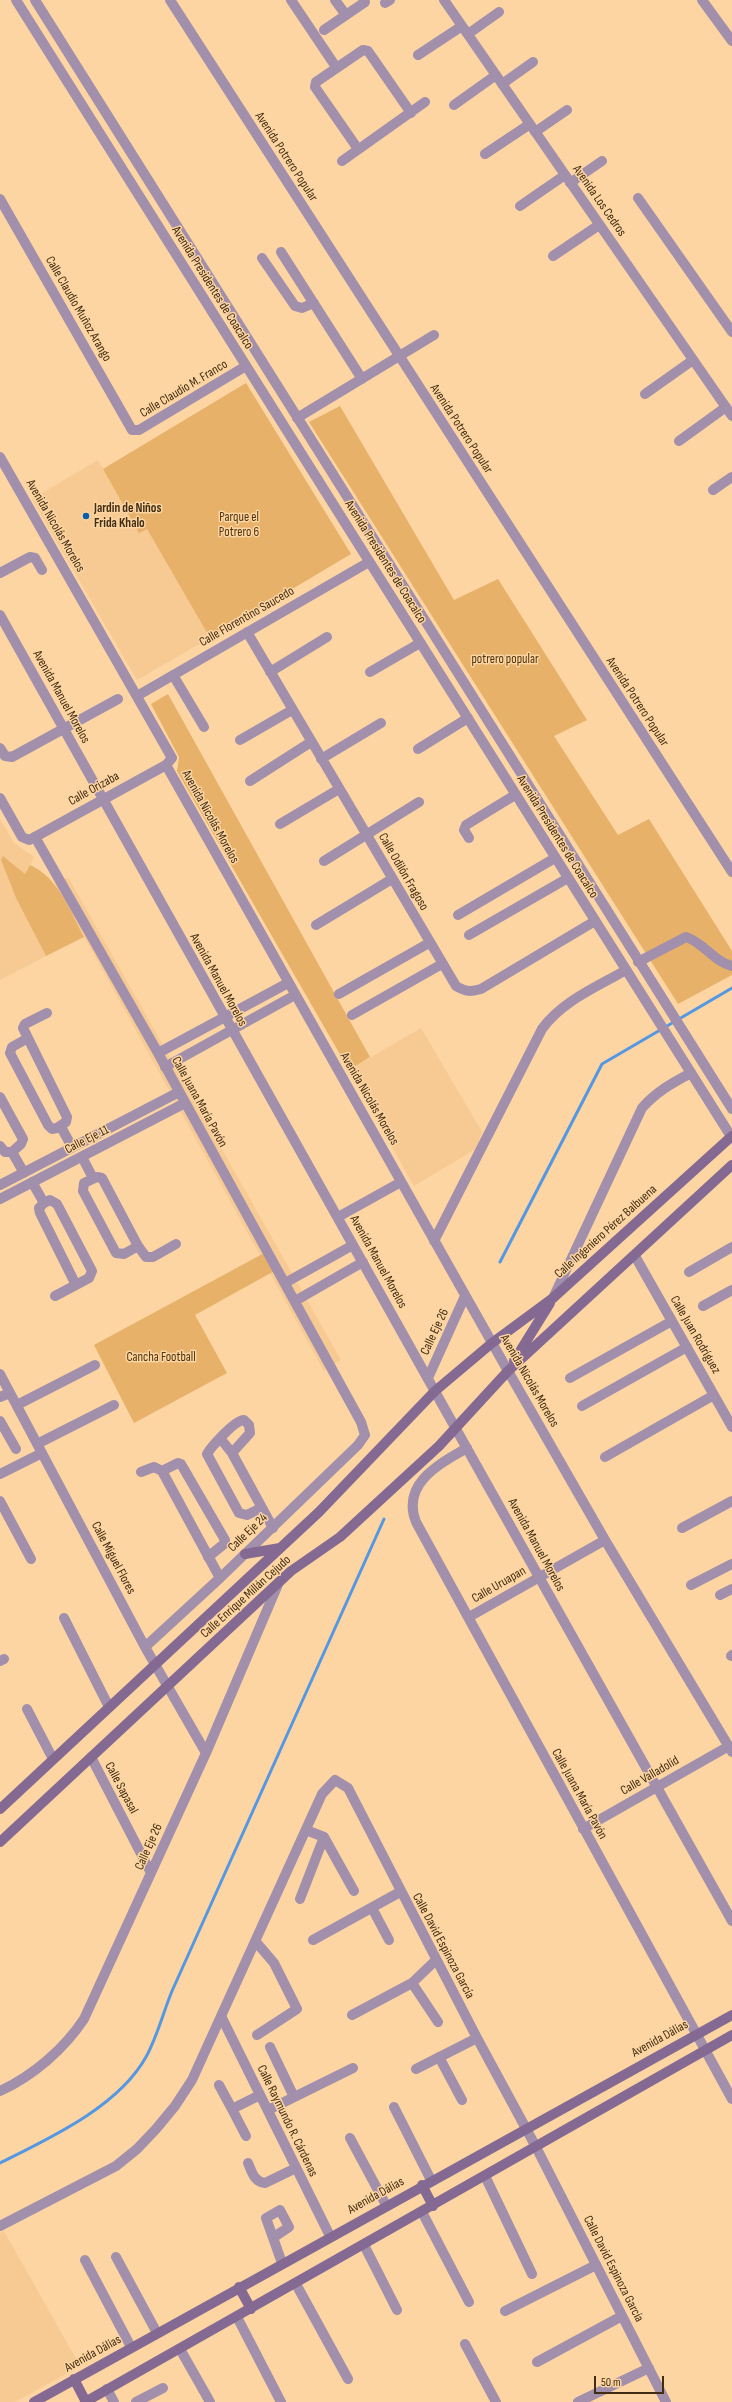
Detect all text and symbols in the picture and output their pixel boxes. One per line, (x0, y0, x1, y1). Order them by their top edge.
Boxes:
street label: Avenida Potrero Popular (251, 109, 321, 205)
street label: Avenida Los Cedros (569, 162, 629, 240)
street label: Avenida Presidentes de Coacalco (168, 224, 256, 352)
street label: Calle Claudio Muñoz Arango (42, 254, 114, 364)
street label: Calle Claudio M. Franco (137, 357, 231, 421)
street label: Avenida Potrero Popular (426, 381, 496, 477)
street label: Avenida Nicolás Morelos (22, 477, 88, 575)
street label: Avenida Presidentes de Coacalco (341, 498, 429, 626)
place label: Jardin de Niños Frida Khalo (94, 501, 162, 532)
park label: Parque el Potrero 6 (219, 510, 259, 541)
marker: Jardin de Niños Frida Khalo (81, 511, 91, 521)
street label: Calle Florentino Saucedo (197, 584, 297, 650)
street label: Avenida Manuel Morelos (29, 648, 93, 746)
park label: potrero popular (471, 652, 539, 668)
street label: Avenida Potrero Popular (602, 654, 672, 750)
street label: Avenida Nicolás Morelos (178, 768, 242, 866)
street label: Calle Orizaba (66, 769, 122, 809)
street label: Avenida Presidentes de Coacalco (513, 773, 601, 901)
street label: Calle Odilón Fragoso (375, 830, 431, 914)
street label: Avenida Manuel Morelos (186, 931, 250, 1029)
street label: Avenida Nicolás Morelos (336, 1050, 402, 1148)
street label: Calle Juana María Pavón (168, 1054, 230, 1150)
street label: Calle Eje 11 (62, 1122, 112, 1158)
street label: Calle Ingeniero Pérez Balbuena (552, 1182, 660, 1282)
street label: Avenida Manuel Morelos (346, 1213, 410, 1311)
street label: Calle Juan Rodríguez (666, 1293, 724, 1377)
street label: Calle Eje 26 (418, 1306, 452, 1358)
street label: Avenida Nicolás Morelos (496, 1332, 562, 1430)
park label: Cancha Football (126, 1350, 196, 1366)
street label: Avenida Manuel Morelos (504, 1496, 568, 1594)
street label: Calle Eje 24 (225, 1510, 271, 1556)
street label: Calle Miguel Flores (87, 1519, 139, 1597)
street label: Calle Enrique Millán Cejudo (198, 1552, 294, 1642)
street label: Calle Uruapan (469, 1563, 529, 1607)
street label: Calle Juana María Pavón (548, 1746, 610, 1842)
street label: Calle Valladolid (618, 1753, 682, 1799)
street label: Calle Sapasal (101, 1760, 141, 1816)
street label: Calle Eje 26 (132, 1821, 166, 1873)
street label: Calle David Espinoza García (409, 1891, 477, 2001)
street label: Avenida Dálias (629, 2017, 691, 2061)
street label: Calle Raymundo R. Cárdenas (253, 2063, 321, 2179)
street label: Avenida Dálias (345, 2174, 407, 2218)
street label: Calle David Espinoza García (579, 2213, 647, 2325)
street label: Avenida Dálias (62, 2332, 124, 2376)
scale bar (596, 2368, 666, 2394)
text: 50 m (601, 2375, 621, 2390)

